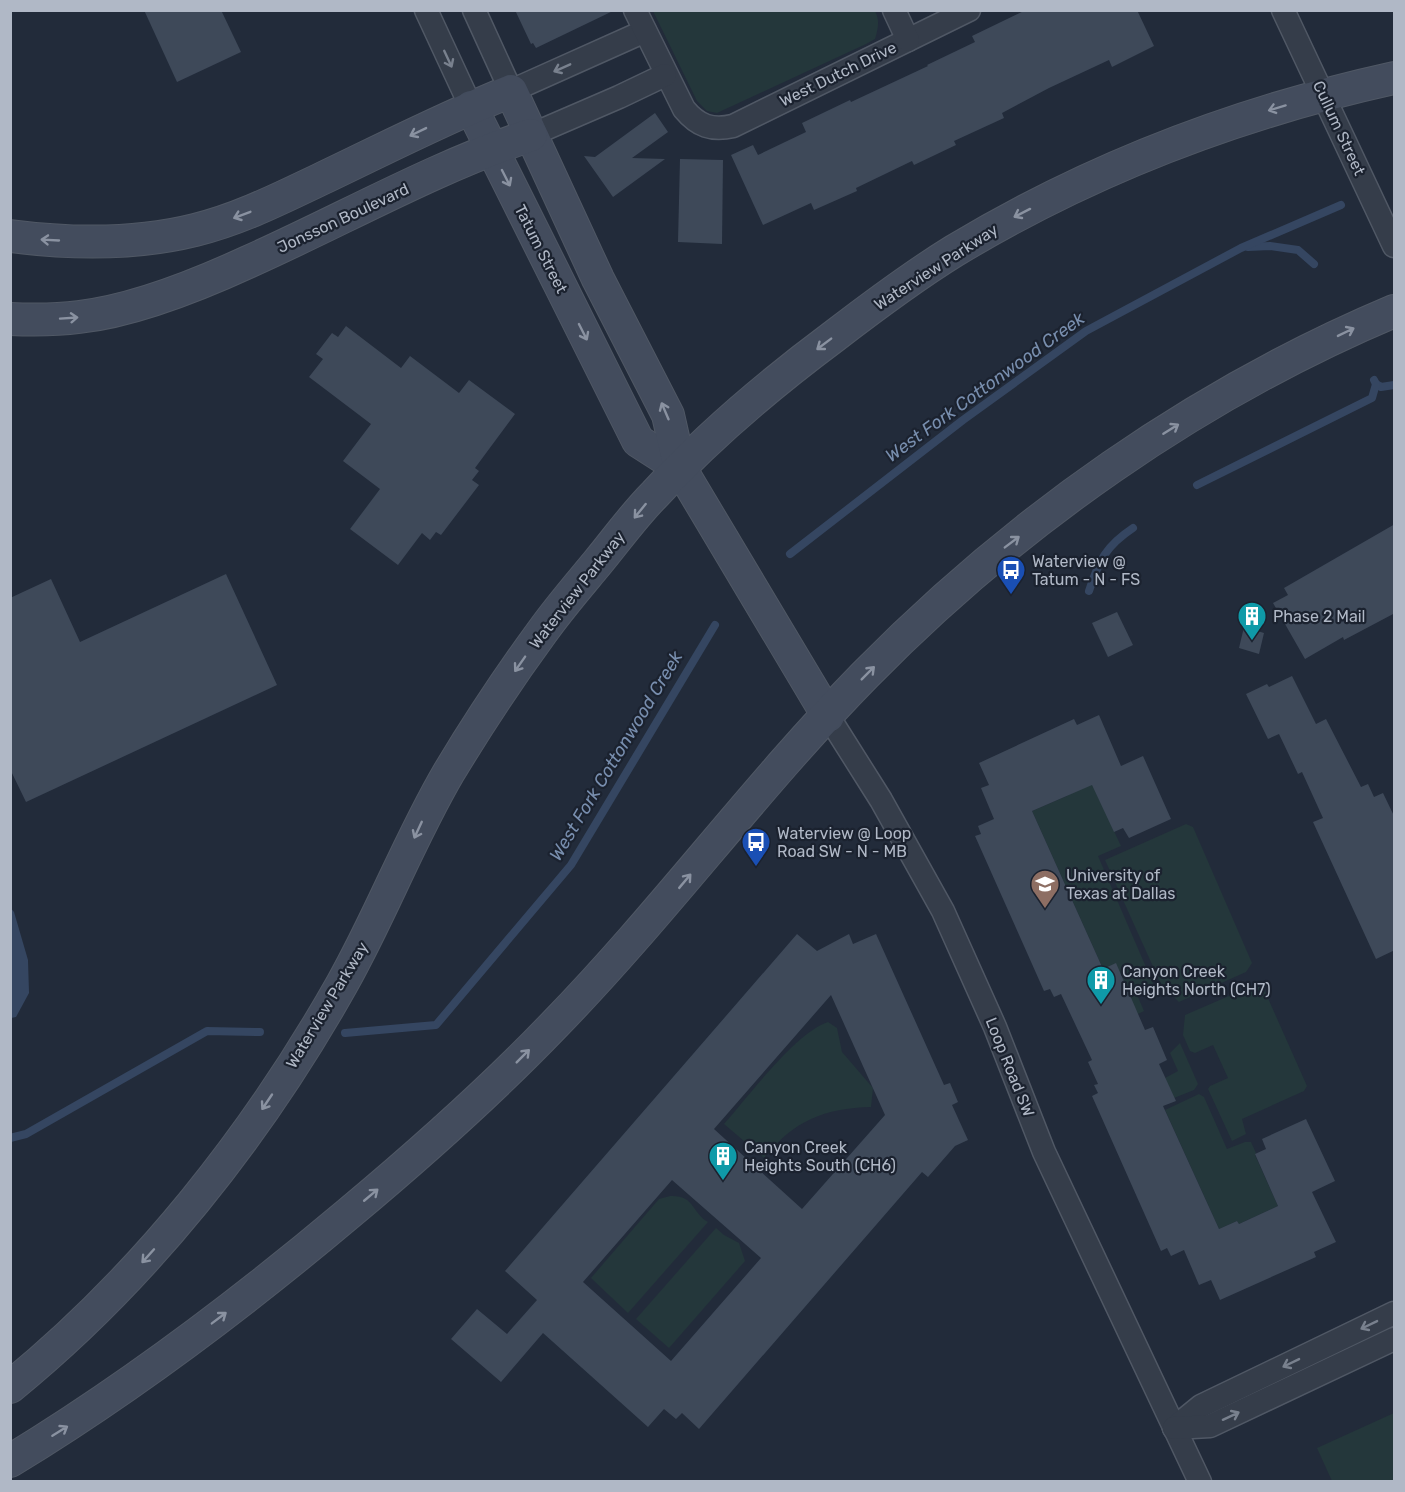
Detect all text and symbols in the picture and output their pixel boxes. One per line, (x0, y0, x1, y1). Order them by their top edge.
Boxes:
street label: West Dutch Drive (776, 37, 900, 111)
one-way arrow (443, 49, 455, 67)
one-way arrow (553, 63, 572, 74)
street label: Cullum Street (1309, 78, 1369, 178)
one-way arrow (1268, 103, 1287, 114)
one-way arrow (410, 127, 428, 139)
one-way arrow (500, 169, 512, 187)
street label: Jonsson Boulevard (274, 179, 412, 257)
street label: Tatum Street (511, 202, 571, 296)
one-way arrow (1014, 207, 1031, 219)
one-way arrow (233, 210, 251, 221)
street label: Waterview Parkway (871, 220, 1002, 314)
one-way arrow (41, 235, 61, 246)
water label: West Fork Cottonwood Creek (881, 307, 1089, 467)
one-way arrow (58, 312, 78, 323)
one-way arrow (577, 322, 589, 340)
one-way arrow (1337, 326, 1354, 338)
one-way arrow (816, 337, 832, 350)
one-way arrow (659, 403, 670, 421)
one-way arrow (1162, 422, 1179, 435)
one-way arrow (634, 502, 647, 518)
street label: Waterview Parkway (525, 527, 629, 652)
one-way arrow (1004, 536, 1020, 549)
place label: Waterview @ Tatum - N - FS (1032, 552, 1140, 589)
bus stop icon: Waterview @ Tatum - N - FS (995, 554, 1027, 596)
building icon: Phase 2 Mail (1236, 600, 1268, 642)
place label: Phase 2 Mail (1273, 607, 1366, 626)
water label: West Fork Cottonwood Creek (545, 647, 688, 865)
one-way arrow (514, 655, 526, 671)
one-way arrow (860, 665, 875, 680)
one-way arrow (412, 821, 424, 839)
place label: Waterview @ Loop Road SW - N - MB (777, 824, 911, 861)
bus stop icon: Waterview @ Loop Road SW - N - MB (740, 826, 772, 868)
place label: University of Texas at Dallas (1066, 866, 1176, 903)
school or university icon: University of Texas at Dallas (1029, 868, 1061, 910)
one-way arrow (678, 873, 691, 889)
street label: Waterview Parkway (282, 938, 372, 1071)
place label: Canyon Creek Heights North (CH7) (1122, 962, 1271, 999)
building icon: Canyon Creek Heights North (CH7) (1085, 964, 1117, 1006)
street label: Loop Road SW (982, 1015, 1039, 1119)
one-way arrow (515, 1049, 530, 1064)
one-way arrow (261, 1093, 273, 1109)
place label: Canyon Creek Heights South (CH6) (744, 1138, 896, 1175)
building icon: Canyon Creek Heights South (CH6) (707, 1140, 739, 1182)
one-way arrow (363, 1188, 378, 1202)
one-way arrow (141, 1248, 155, 1263)
one-way arrow (211, 1312, 227, 1324)
one-way arrow (1361, 1320, 1379, 1332)
one-way arrow (1282, 1357, 1300, 1369)
one-way arrow (1221, 1410, 1239, 1422)
one-way arrow (51, 1424, 68, 1436)

